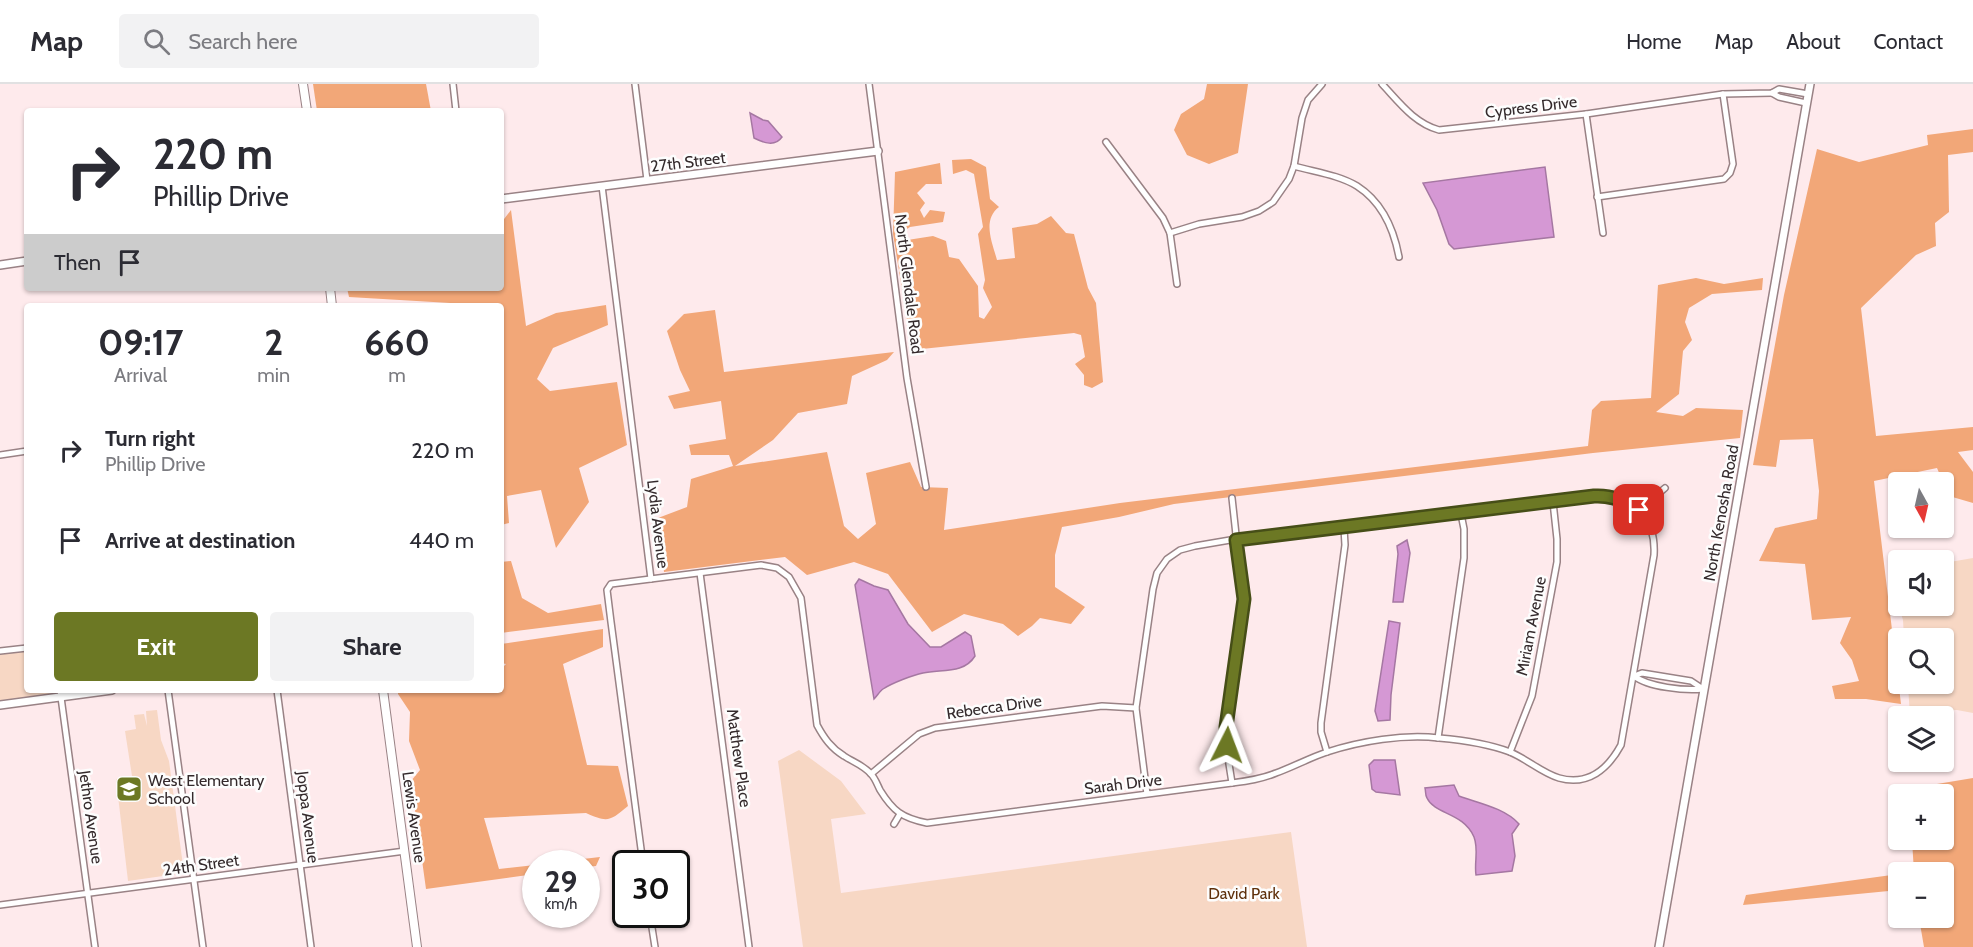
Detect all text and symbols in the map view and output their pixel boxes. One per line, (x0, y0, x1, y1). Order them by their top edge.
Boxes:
search box (119, 14, 539, 68)
text: Map (30, 24, 83, 58)
icon: search (140, 25, 173, 58)
text: Search here (188, 28, 297, 55)
text: Home (1626, 29, 1682, 54)
text: Map (1715, 29, 1753, 54)
text: About (1786, 29, 1840, 54)
text: Contact (1873, 29, 1943, 54)
street label: Cypress Drive (1484, 92, 1578, 122)
text: 220 m (153, 128, 273, 180)
icon: right (54, 132, 132, 210)
street label: 27th Street (650, 148, 727, 176)
text: Phillip Drive (153, 180, 289, 213)
street label: North Glendale Road (891, 213, 927, 355)
icon: arrive (113, 246, 146, 279)
text: Then (54, 249, 101, 276)
text: 09:17 (98, 320, 183, 364)
text: 2 (264, 320, 283, 364)
text: 660 (364, 320, 430, 364)
text: Arrival (114, 363, 167, 387)
text: min (257, 363, 290, 387)
text: m (388, 363, 406, 387)
text: Turn right (105, 425, 195, 452)
icon: right (54, 434, 87, 467)
text: 220 m (411, 437, 474, 464)
street label: North Kenosha Road (1700, 443, 1742, 583)
text: Phillip Drive (105, 452, 206, 476)
north arrow (1888, 472, 1954, 538)
map controls (1888, 472, 1954, 928)
street label: Lydia Avenue (643, 479, 673, 569)
pin (1613, 484, 1664, 535)
icon: arrive (1622, 493, 1655, 526)
icon: arrive (54, 524, 87, 557)
text: Arrive at destination (105, 527, 295, 554)
text: 440 m (409, 527, 474, 554)
button: sound (1888, 550, 1954, 616)
street label: Miriam Avenue (1512, 575, 1550, 677)
button: Exit (54, 612, 258, 681)
button: Share (270, 612, 474, 681)
button: search (1888, 628, 1954, 694)
street label: Rebecca Drive (945, 691, 1043, 723)
button: layers (1888, 706, 1954, 772)
street label: Matthew Place (723, 708, 755, 808)
position arrow (1195, 713, 1259, 777)
street label: Jethro Avenue (75, 768, 107, 865)
street label: Joppa Avenue (293, 769, 323, 864)
street label: Lewis Avenue (398, 770, 430, 864)
street label: Sarah Drive (1083, 770, 1163, 798)
place label: West Elementary School (148, 771, 264, 808)
school or university icon: West Elementary School (114, 774, 144, 804)
button: + (1888, 784, 1954, 850)
street label: 24th Street (162, 850, 241, 880)
speed limit sign: 30 (612, 850, 690, 928)
button: − (1888, 862, 1954, 928)
text: 29 (545, 863, 577, 900)
park label: David Park (1208, 884, 1281, 903)
text: km/h (545, 895, 577, 913)

